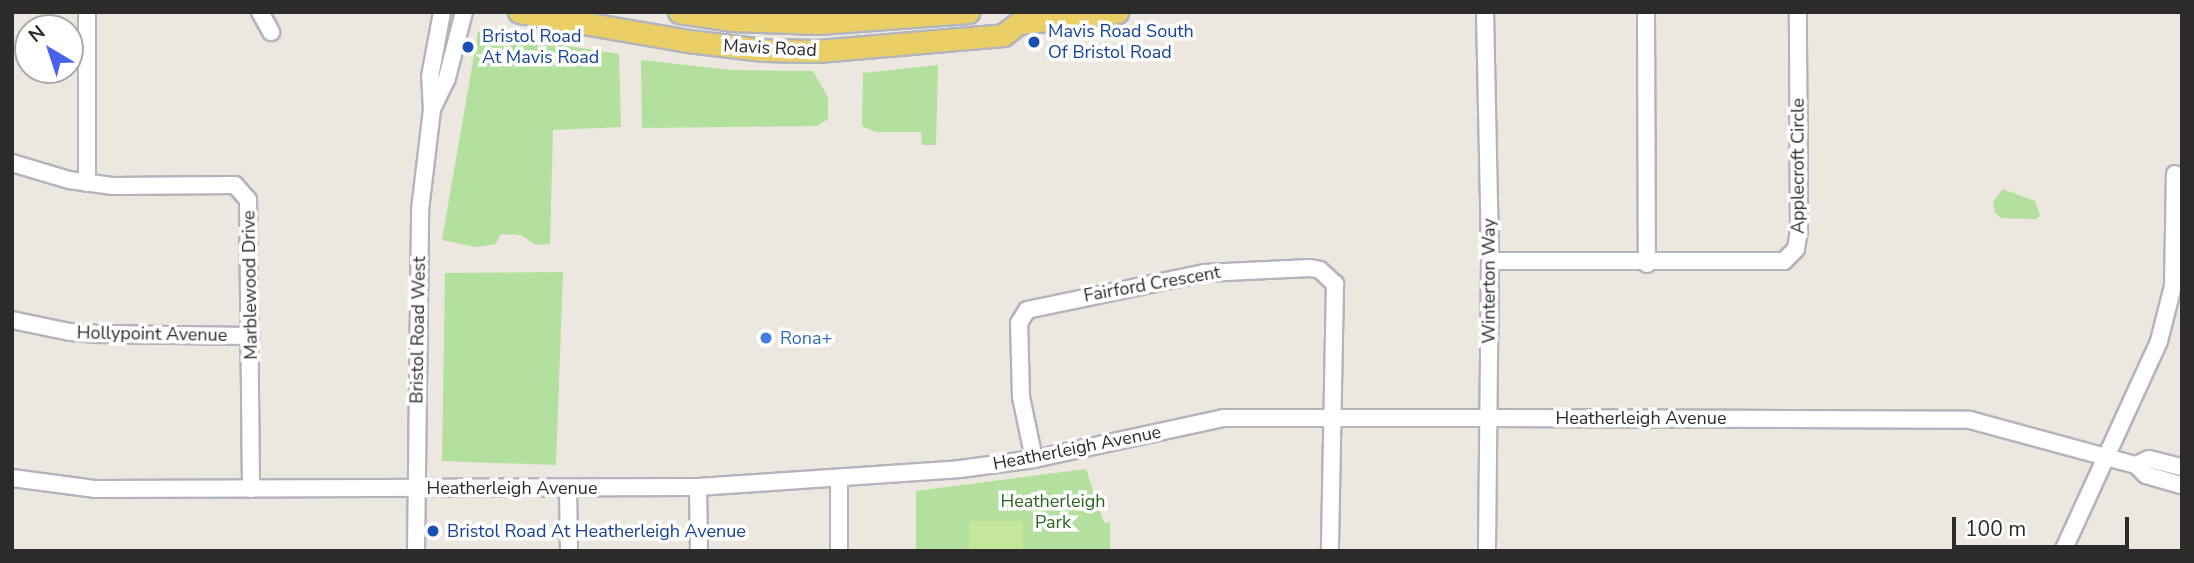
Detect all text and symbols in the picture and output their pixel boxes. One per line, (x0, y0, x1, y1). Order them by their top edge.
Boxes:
north arrow (14, 14, 84, 84)
text: N (23, 20, 51, 49)
place label: Mavis Road South Of Bristol Road (1048, 21, 1194, 64)
place label: Bristol Road At Mavis Road (482, 26, 599, 68)
marker: Mavis Road South Of Bristol Road (1026, 34, 1042, 50)
street label: Mavis Road (723, 35, 817, 61)
marker: Bristol Road At Mavis Road (460, 39, 476, 55)
street label: Applecroft Circle (1787, 98, 1809, 234)
street label: Marblewood Drive (238, 210, 262, 360)
street label: Winterton Way (1478, 218, 1500, 344)
street label: Bristol Road West (406, 256, 430, 404)
street label: Fairford Crescent (1082, 261, 1222, 307)
street label: Hollypoint Avenue (77, 322, 227, 346)
place label: Rona+ (780, 327, 832, 349)
marker: Rona+ (758, 330, 774, 346)
street label: Heatherleigh Avenue (1555, 407, 1727, 429)
street label: Heatherleigh Avenue (991, 421, 1163, 475)
street label: Heatherleigh Avenue (426, 477, 598, 499)
park label: Heatherleigh Park (1000, 491, 1106, 534)
scale bar (1956, 504, 2133, 548)
text: 100 m (1965, 515, 2026, 543)
place label: Bristol Road At Heatherleigh Avenue (447, 520, 746, 542)
marker: Bristol Road At Heatherleigh Avenue (425, 523, 441, 539)

